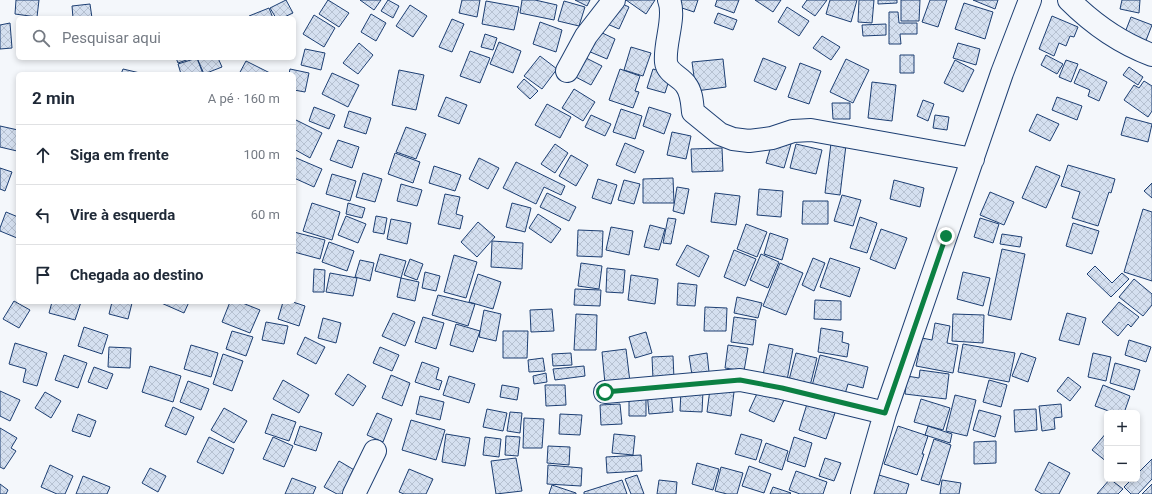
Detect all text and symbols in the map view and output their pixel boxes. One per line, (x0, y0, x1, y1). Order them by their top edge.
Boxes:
search box (16, 16, 296, 60)
icon: search (30, 27, 52, 49)
text: Pesquisar aqui (62, 29, 161, 47)
text: 2 min (32, 88, 75, 108)
text: A pé · 160 m (208, 91, 280, 106)
icon: ahead (32, 144, 54, 166)
text: Siga em frente (70, 146, 169, 164)
text: 100 m (243, 147, 280, 162)
icon: left (32, 204, 54, 226)
text: Vire à esquerda (70, 206, 175, 224)
text: 60 m (251, 207, 280, 222)
route end (937, 227, 955, 245)
icon: arrive (32, 264, 54, 286)
text: Chegada ao destino (70, 266, 204, 284)
route start (596, 383, 614, 401)
map controls (1104, 410, 1140, 482)
button: + (1104, 410, 1140, 446)
button: − (1104, 446, 1140, 482)

